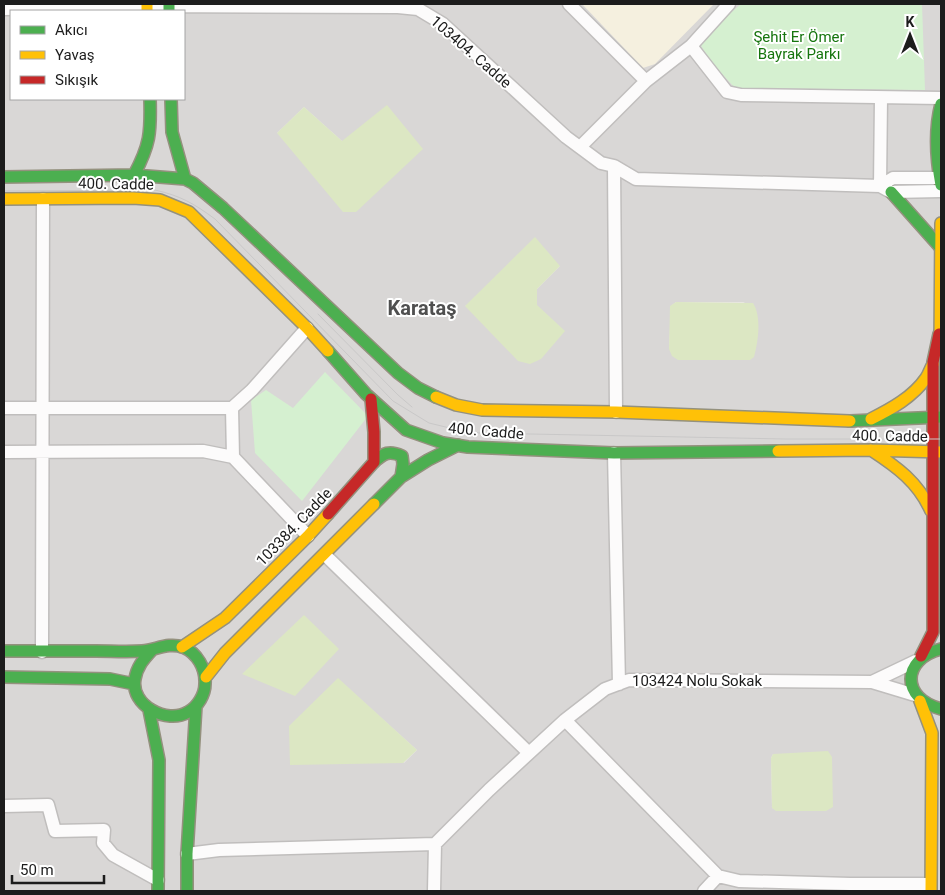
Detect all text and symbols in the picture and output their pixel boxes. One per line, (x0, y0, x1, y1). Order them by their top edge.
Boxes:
legend (10, 10, 185, 100)
north arrow (885, 10, 935, 60)
street label: 103404. Cadde (427, 12, 515, 92)
text: K (906, 14, 915, 30)
text: Akıcı (55, 21, 88, 39)
park label: Şehit Er Ömer Bayrak Parkı (753, 28, 845, 63)
text: Yavaş (55, 46, 95, 64)
text: Sıkışık (55, 71, 98, 89)
street label: 400. Cadde (78, 174, 154, 194)
district label: Karataş (388, 296, 456, 320)
street label: 400. Cadde (447, 419, 525, 443)
street label: 400. Cadde (852, 426, 928, 446)
street label: 103384. Cadde (252, 484, 336, 570)
street label: 103424 Nolu Sokak (632, 672, 762, 690)
scale bar (12, 852, 105, 884)
text: 50 m (20, 861, 54, 879)

